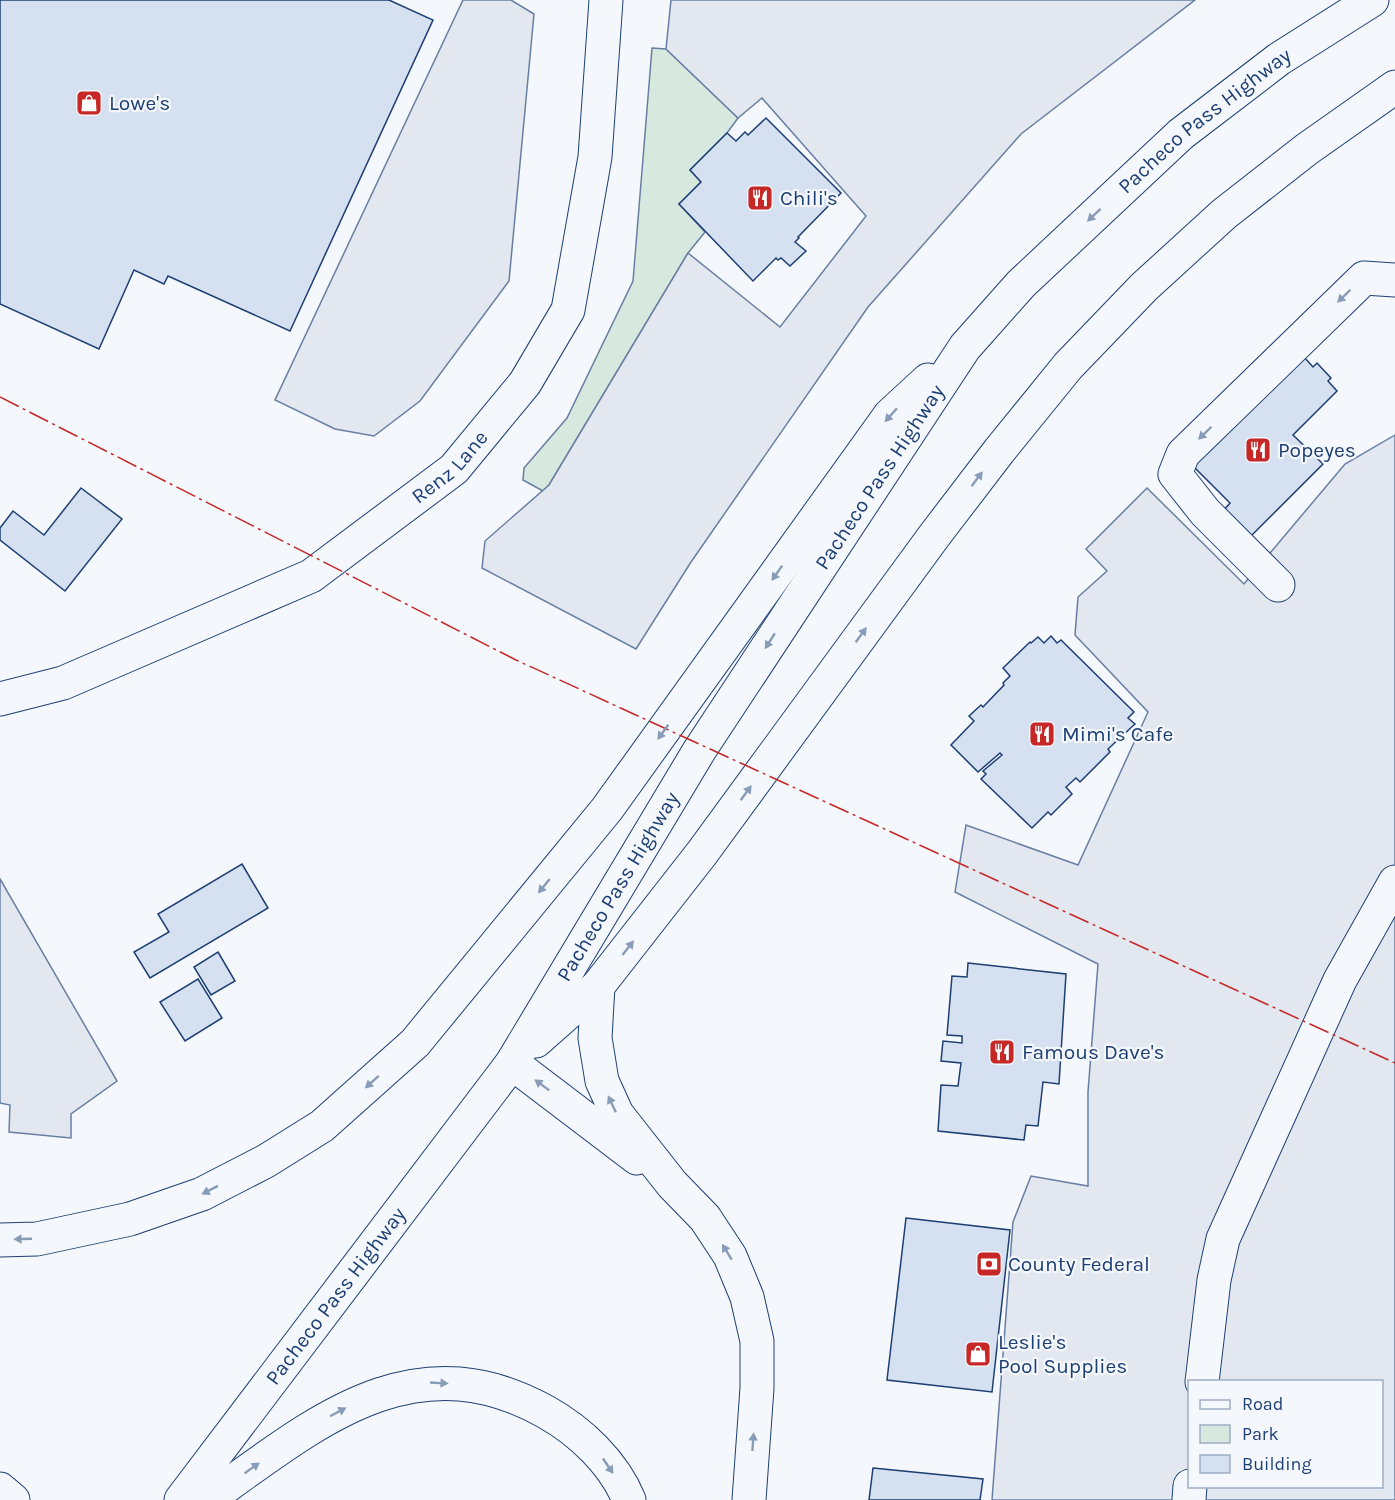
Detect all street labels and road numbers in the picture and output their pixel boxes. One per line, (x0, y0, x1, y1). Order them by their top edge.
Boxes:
street label: Pacheco Pass Highway (1113, 43, 1295, 199)
street label: Pacheco Pass Highway (810, 380, 949, 574)
street label: Renz Lane (407, 426, 493, 508)
street label: Pacheco Pass Highway (552, 787, 684, 986)
street label: Pacheco Pass Highway (261, 1202, 411, 1389)

